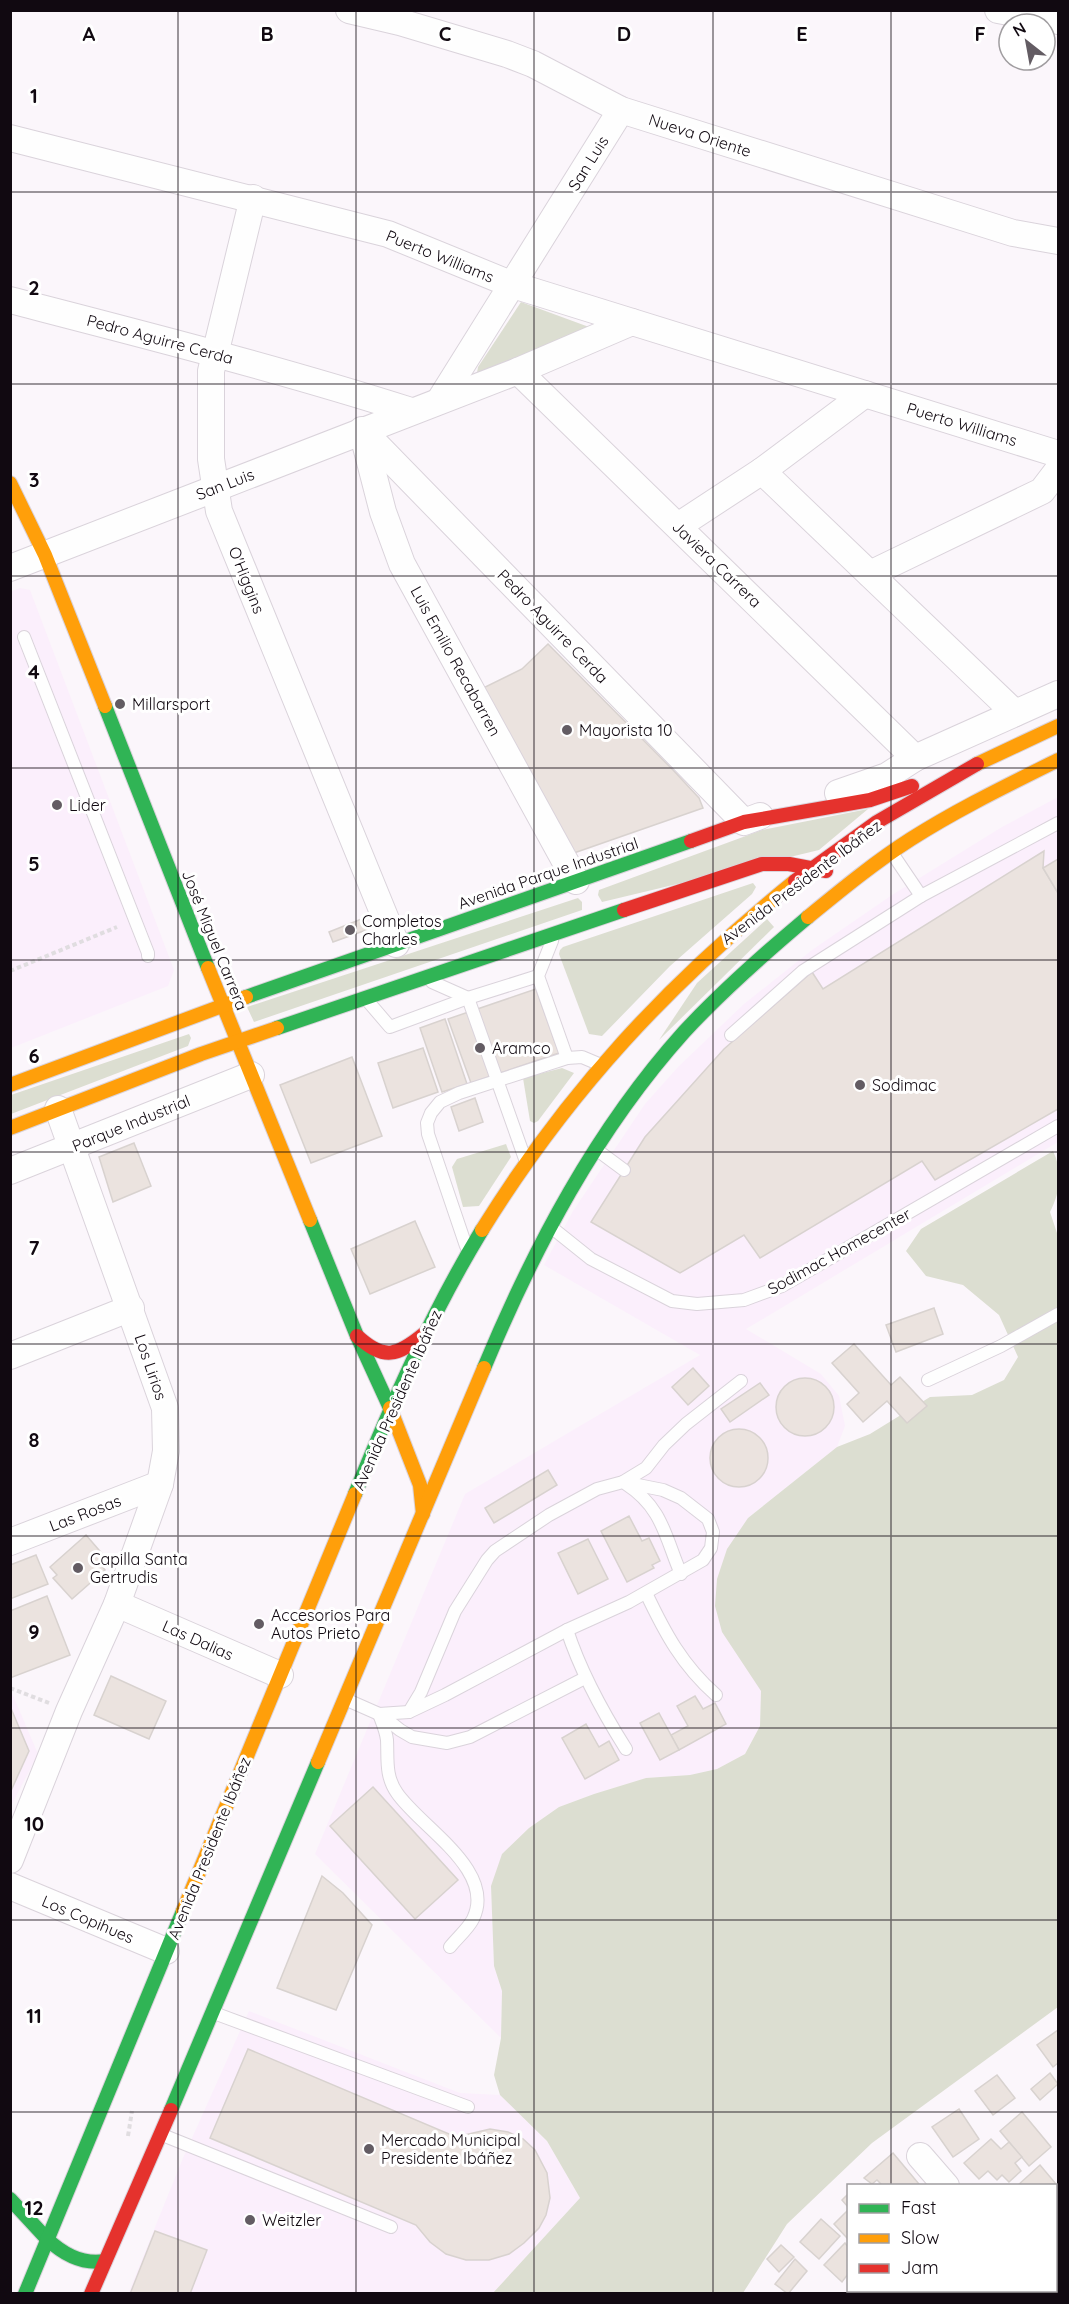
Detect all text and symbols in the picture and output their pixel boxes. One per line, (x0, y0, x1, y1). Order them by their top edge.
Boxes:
north arrow (997, 12, 1057, 72)
text: N (1009, 18, 1029, 41)
text: A (83, 21, 96, 46)
text: B (260, 21, 274, 46)
text: C (439, 21, 452, 46)
text: D (617, 21, 631, 46)
text: E (796, 21, 808, 46)
text: F (974, 21, 986, 46)
text: 1 (30, 83, 38, 108)
street label: Nueva Oriente (646, 109, 754, 161)
street label: San Luis (563, 132, 613, 194)
street label: Puerto Williams (383, 225, 497, 287)
text: 2 (28, 275, 40, 300)
street label: Pedro Aguirre Cerda (85, 310, 235, 368)
street label: Puerto Williams (904, 398, 1020, 450)
street label: San Luis (193, 464, 257, 504)
text: 3 (29, 467, 39, 492)
street label: Javiera Carrera (668, 516, 766, 612)
street label: O'Higgins (225, 544, 269, 616)
street label: Pedro Aguirre Cerda (493, 565, 613, 687)
street label: Luis Emilio Recabarren (406, 582, 506, 740)
text: 4 (28, 659, 40, 684)
place label: Millarsport (132, 694, 210, 714)
marker: Millarsport (113, 697, 127, 711)
place label: Mayorista 10 (579, 720, 673, 740)
marker: Mayorista 10 (560, 723, 574, 737)
place label: Lider (69, 795, 106, 815)
marker: Lider (50, 798, 64, 812)
street label: Avenida Presidente Ibáñez (717, 815, 885, 949)
street label: Avenida Parque Industrial (455, 833, 641, 913)
text: 5 (28, 851, 40, 876)
street label: José Miguel Carrera (178, 867, 252, 1013)
place label: Completos Charles (362, 911, 441, 949)
marker: Completos Charles (343, 923, 357, 937)
place label: Aramco (492, 1038, 551, 1058)
marker: Aramco (473, 1041, 487, 1055)
text: 6 (28, 1043, 40, 1068)
place label: Sodimac (872, 1075, 936, 1095)
marker: Sodimac (853, 1078, 867, 1092)
street label: Parque Industrial (69, 1090, 193, 1156)
street label: Sodimac Homecenter (764, 1203, 914, 1299)
text: 7 (29, 1235, 40, 1260)
street label: Avenida Presidente Ibáñez (348, 1307, 446, 1493)
street label: Los Lirios (130, 1331, 172, 1403)
text: 8 (29, 1427, 40, 1452)
street label: Las Rosas (46, 1490, 124, 1536)
place label: Capilla Santa Gertrudis (90, 1549, 188, 1587)
marker: Capilla Santa Gertrudis (71, 1561, 85, 1575)
place label: Accesorios Para Autos Prieto (271, 1605, 390, 1643)
street label: Las Dalias (159, 1615, 237, 1665)
marker: Accesorios Para Autos Prieto (252, 1617, 266, 1631)
text: 9 (28, 1619, 40, 1644)
street label: Avenida Presidente Ibáñez (163, 1754, 255, 1942)
text: 10 (24, 1811, 44, 1836)
street label: Los Copihues (39, 1891, 137, 1947)
text: 11 (26, 2003, 42, 2028)
place label: Mercado Municipal Presidente Ibáñez (381, 2130, 521, 2168)
marker: Mercado Municipal Presidente Ibáñez (362, 2142, 376, 2156)
legend (847, 2184, 1057, 2292)
text: 12 (24, 2195, 44, 2220)
text: Fast (901, 2196, 936, 2219)
place label: Weitzler (262, 2210, 322, 2230)
marker: Weitzler (243, 2213, 257, 2227)
text: Slow (901, 2226, 939, 2249)
text: Jam (901, 2256, 939, 2279)

